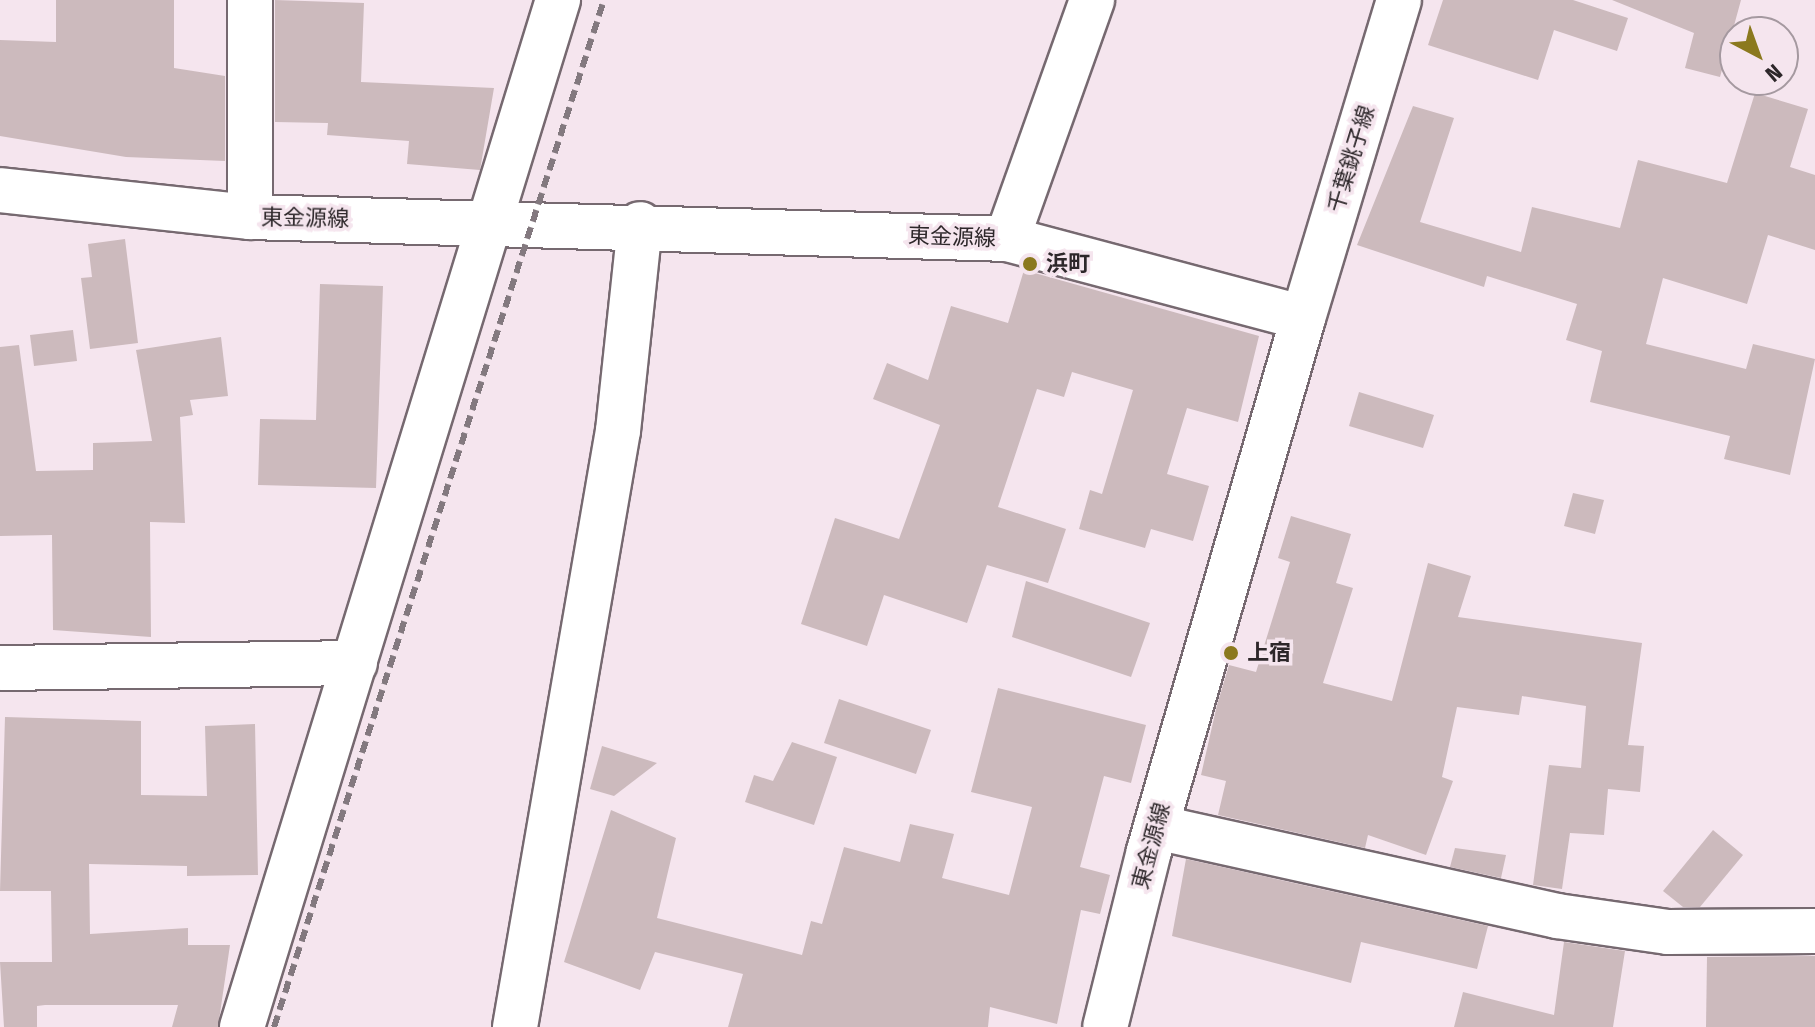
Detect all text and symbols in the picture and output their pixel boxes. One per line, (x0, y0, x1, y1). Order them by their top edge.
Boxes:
north arrow (1719, 16, 1799, 96)
text: N (1760, 58, 1788, 87)
street label: 千葉銚子線 (1322, 103, 1380, 215)
street label: 東金源線 (261, 204, 349, 232)
street label: 東金源線 (908, 222, 996, 252)
place label: 浜町 (1046, 251, 1090, 277)
marker: 浜町 (1021, 255, 1039, 273)
place label: 上宿 (1247, 640, 1291, 666)
marker: 上宿 (1222, 644, 1240, 662)
street label: 東金源線 (1127, 800, 1175, 892)

